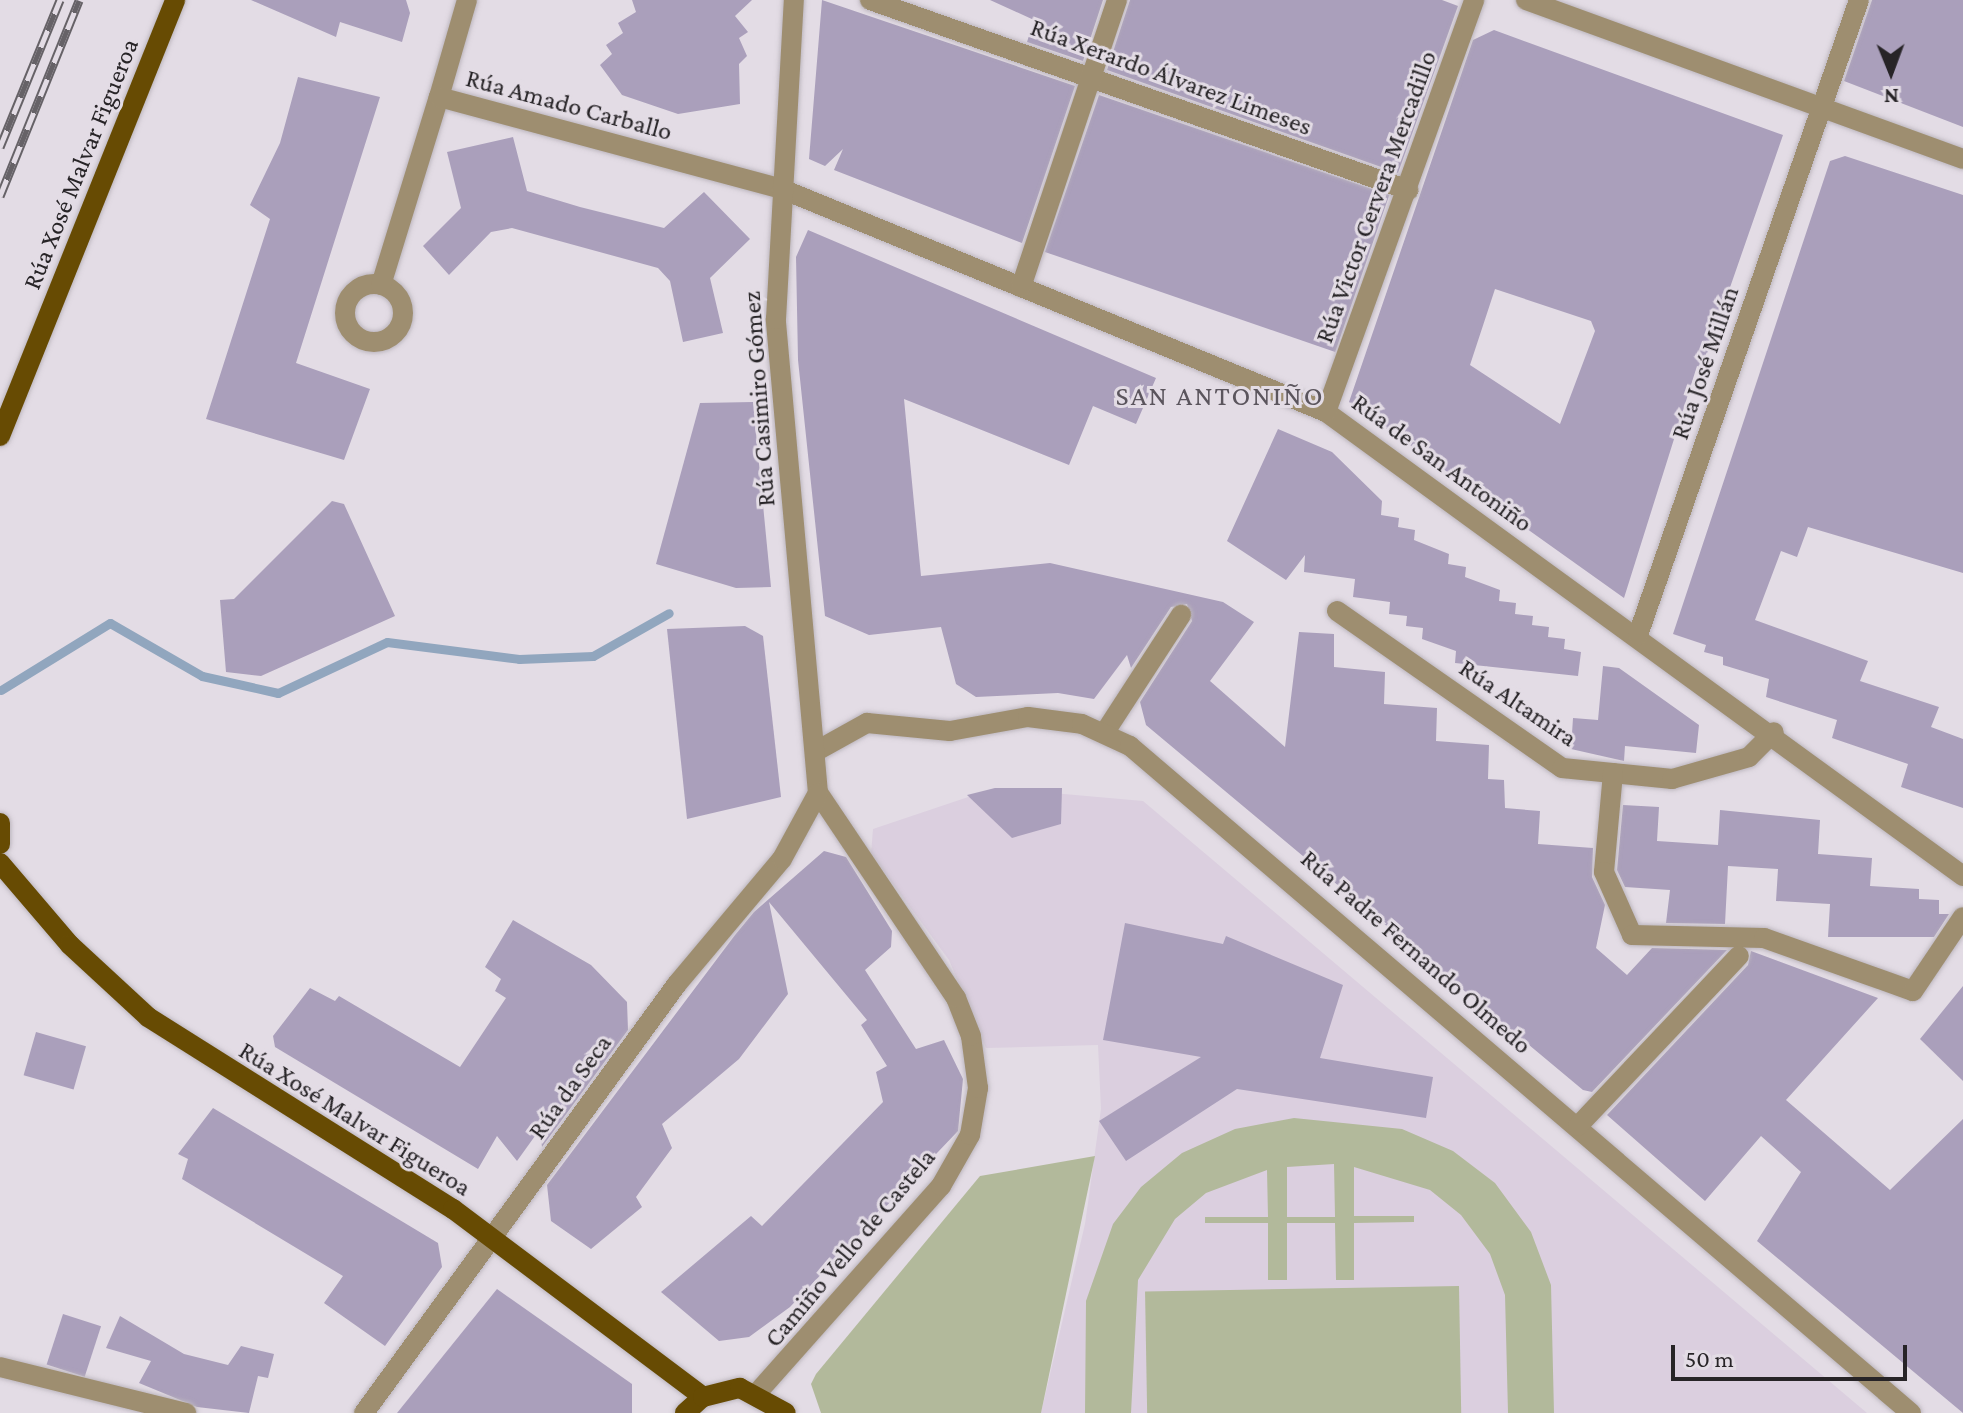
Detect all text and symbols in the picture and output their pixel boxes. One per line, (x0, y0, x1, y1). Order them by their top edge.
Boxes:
street label: Rúa Xerardo Álvarez Limeses (1026, 12, 1316, 142)
north arrow (1851, 32, 1931, 112)
street label: Rúa Xosé Malvar Figueroa (16, 34, 146, 294)
street label: Rúa Victor Cervera Mercadillo (1309, 47, 1443, 347)
street label: Rúa Amado Carballo (462, 62, 676, 148)
text: N (1884, 84, 1899, 109)
street label: Rúa José Millán (1664, 282, 1746, 444)
street label: Rúa Casimiro Gómez (736, 290, 782, 508)
district label: SAN ANTONIÑO (1116, 379, 1324, 413)
street label: Rúa de San Antoniño (1346, 387, 1538, 539)
street label: Rúa Altamira (1453, 652, 1583, 754)
street label: Rúa Padre Fernando Olmedo (1294, 843, 1538, 1061)
street label: Rúa da Seca (522, 1029, 618, 1145)
street label: Rúa Xosé Malvar Figueroa (233, 1035, 477, 1203)
street label: Camiño Vello de Castela (758, 1142, 942, 1354)
scale bar (1675, 1329, 1911, 1379)
text: 50 m (1685, 1345, 1734, 1372)

